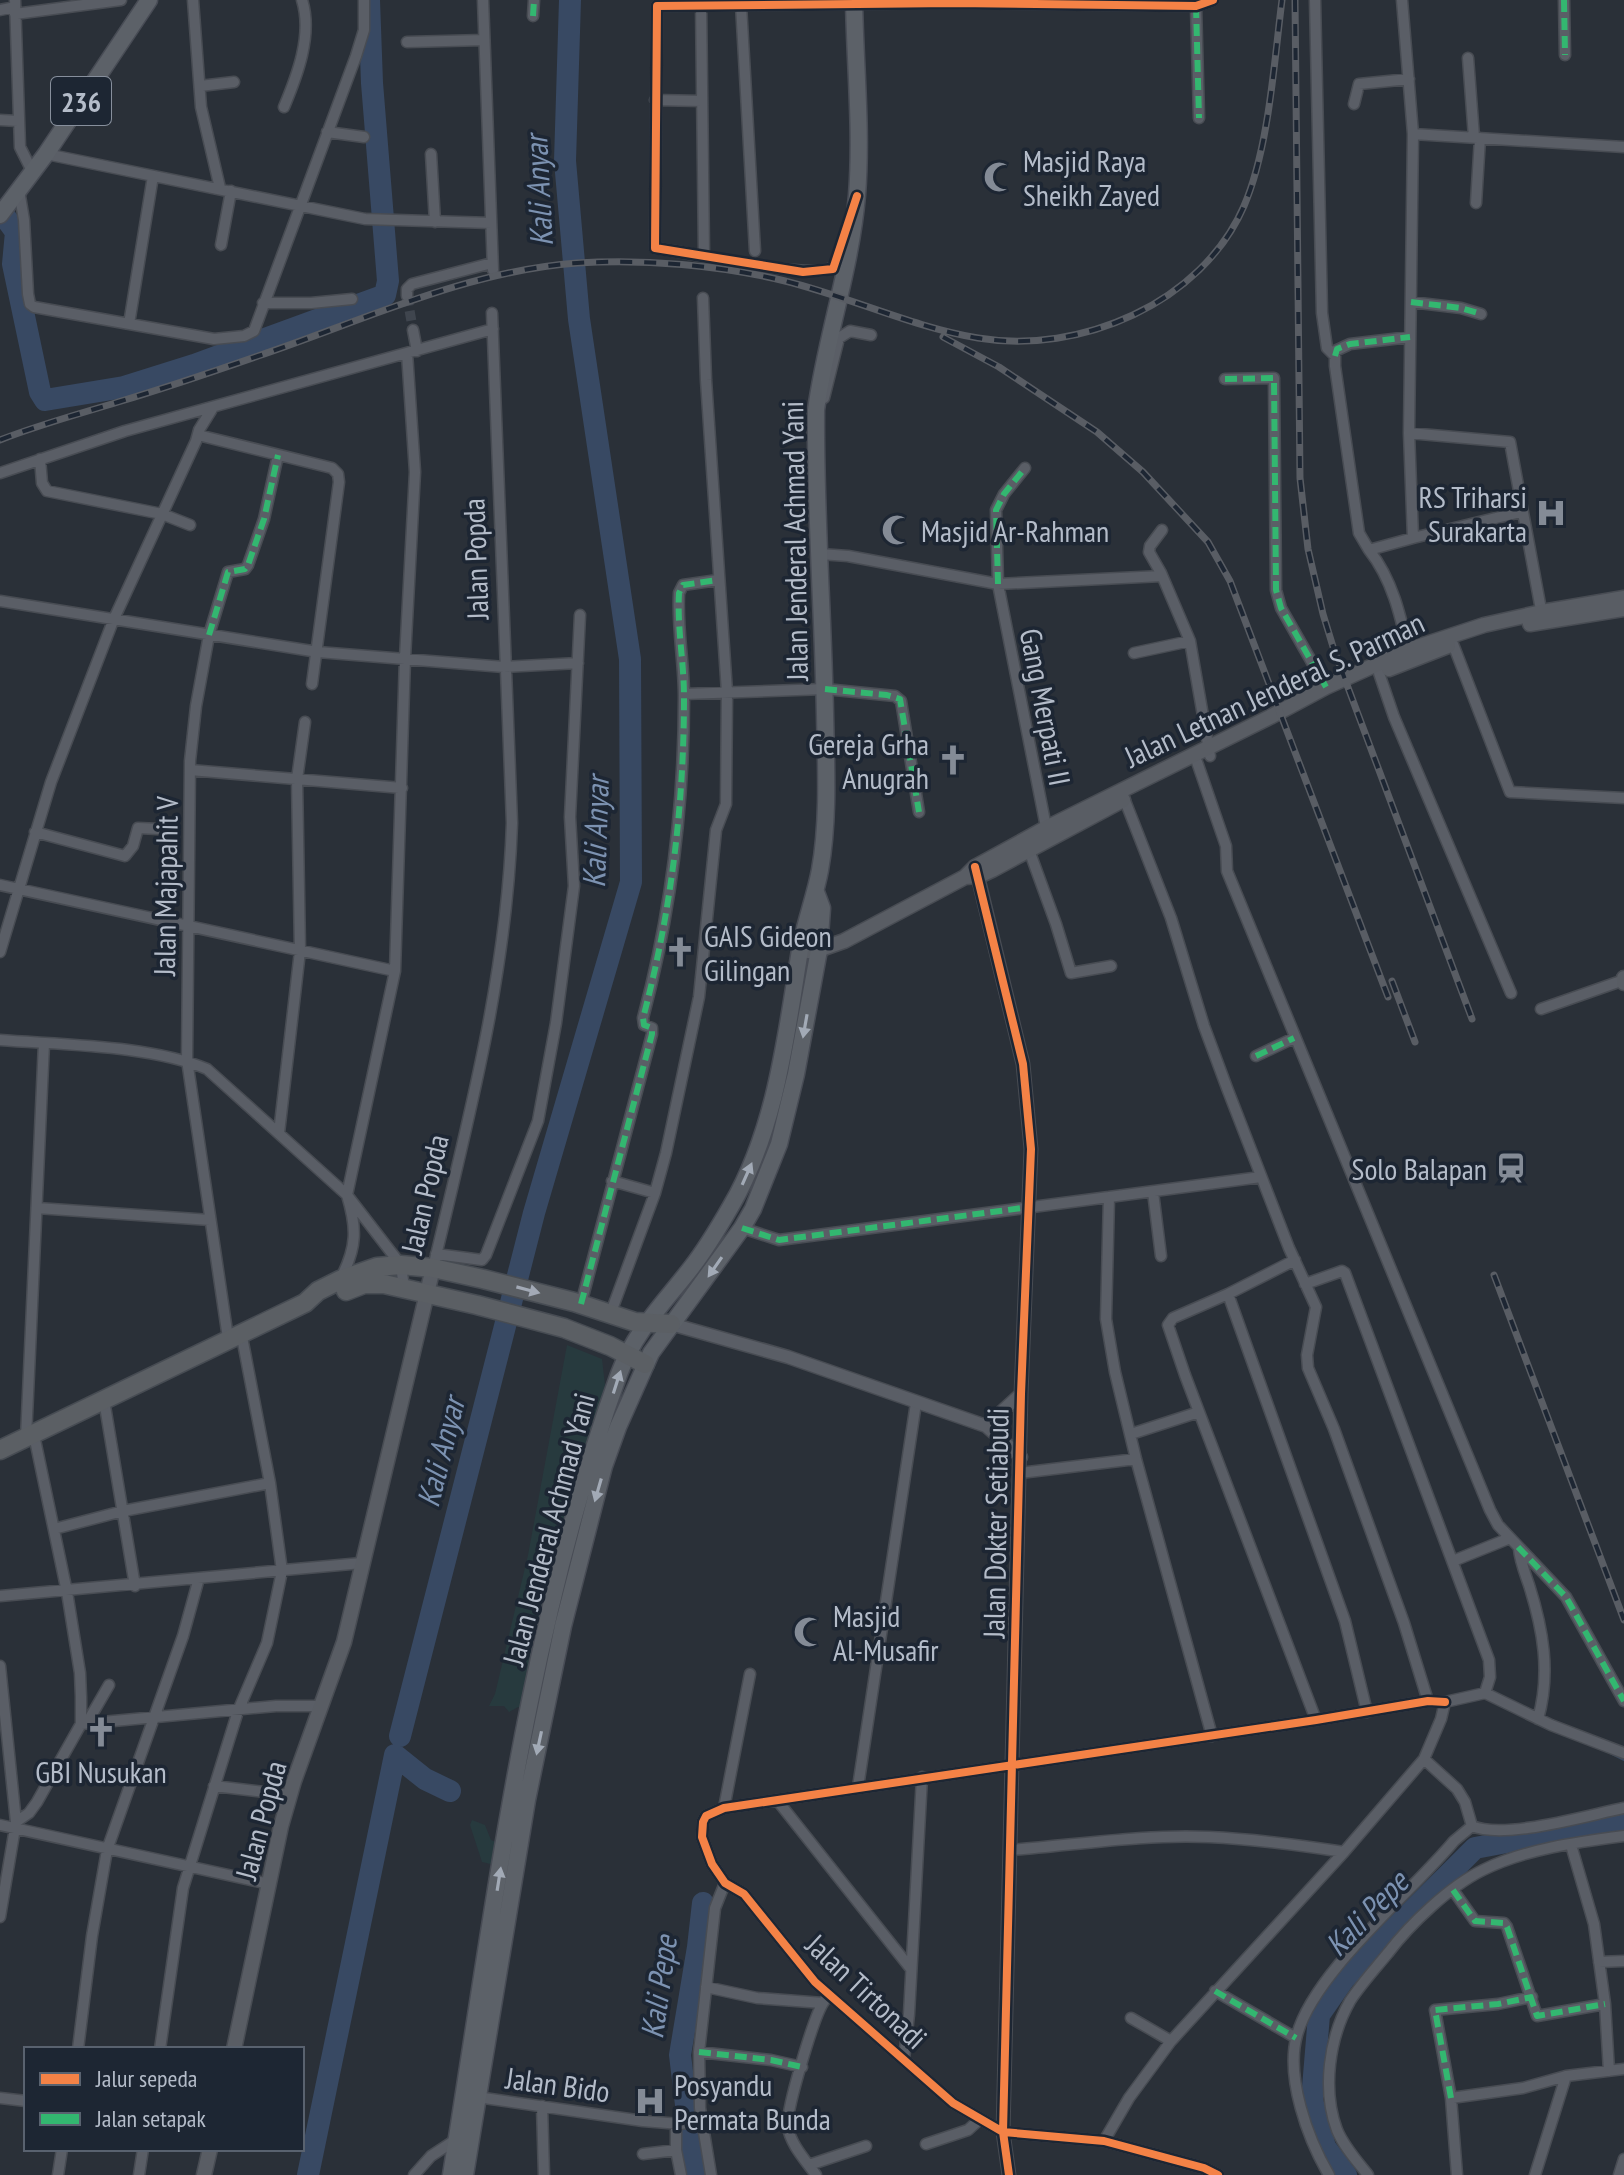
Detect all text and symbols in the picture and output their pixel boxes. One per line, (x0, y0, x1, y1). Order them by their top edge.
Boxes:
road number: 236 (51, 77, 111, 125)
water label: Kali Anyar (514, 130, 562, 248)
place label: Masjid Raya Sheikh Zayed (1023, 141, 1160, 214)
mosque icon: Masjid Raya Sheikh Zayed (982, 160, 1016, 194)
street label: Jalan Jenderal Achmad Yani (772, 401, 816, 682)
place label: RS Triharsi Surakarta (1419, 477, 1527, 550)
hospital icon: RS Triharsi Surakarta (1534, 496, 1568, 530)
street label: Jalan Popda (453, 498, 497, 621)
place label: Masjid Ar-Rahman (921, 511, 1109, 550)
mosque icon: Masjid Ar-Rahman (880, 513, 914, 547)
street label: Jalan Letnan Jenderal S. Parman (1117, 602, 1430, 776)
street label: Gang Merpati II (1012, 625, 1080, 789)
place label: Gereja Grha Anugrah (808, 724, 929, 797)
church icon: Gereja Grha Anugrah (936, 743, 970, 777)
water label: Kali Anyar (572, 772, 618, 888)
street label: Jalan Majapahit V (144, 796, 186, 977)
place label: GAIS Gideon Gilingan (704, 916, 832, 989)
church icon: GAIS Gideon Gilingan (663, 935, 697, 969)
one-way arrow (798, 1014, 810, 1039)
street label: Jalan Popda (391, 1130, 457, 1259)
place label: Solo Balapan (1352, 1149, 1487, 1188)
station icon: Solo Balapan (1494, 1151, 1528, 1185)
one-way arrow (740, 1162, 753, 1186)
one-way arrow (708, 1256, 723, 1277)
one-way arrow (516, 1285, 541, 1297)
one-way arrow (611, 1369, 624, 1393)
water label: Kali Anyar (406, 1389, 475, 1511)
street label: Jalan Jenderal Achmad Yani (493, 1389, 603, 1670)
street label: Jalan Dokter Setiabudi (973, 1407, 1017, 1640)
one-way arrow (591, 1478, 604, 1502)
place label: Masjid Al-Musafir (833, 1596, 939, 1669)
mosque icon: Masjid Al-Musafir (792, 1615, 826, 1649)
church icon: GBI Nusukan (84, 1715, 118, 1749)
one-way arrow (532, 1731, 545, 1756)
place label: GBI Nusukan (35, 1752, 167, 1791)
street label: Jalan Popda (225, 1756, 295, 1885)
water label: Kali Pepe (1315, 1860, 1418, 1965)
one-way arrow (493, 1866, 506, 1891)
street label: Jalan Tirtonadi (798, 1924, 936, 2057)
water label: Kali Pepe (630, 1931, 686, 2041)
legend (24, 2047, 304, 2151)
street label: Jalan Bido (503, 2057, 612, 2111)
text: Jalur sepeda (95, 2063, 197, 2094)
place label: Posyandu Permata Bunda (674, 2065, 831, 2138)
hospital icon: Posyandu Permata Bunda (633, 2084, 667, 2118)
text: Jalan setapak (95, 2103, 206, 2134)

